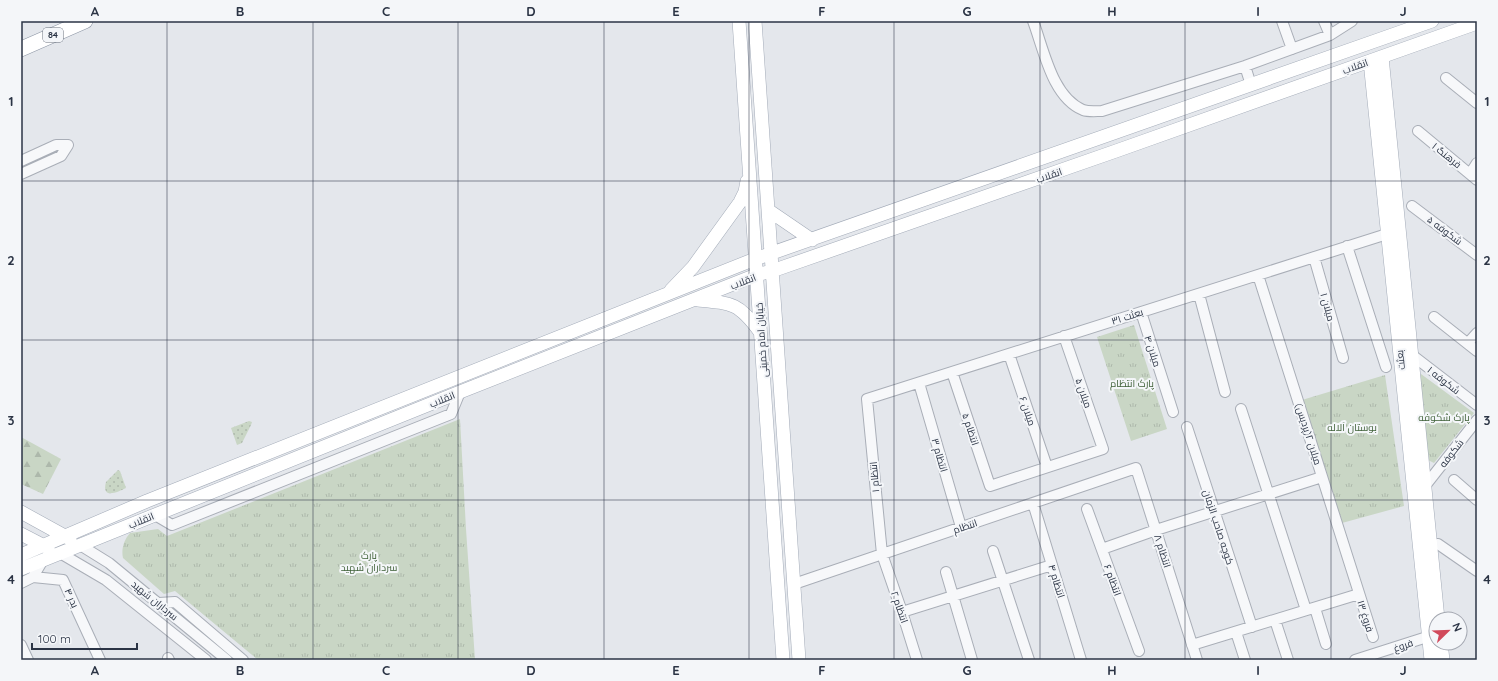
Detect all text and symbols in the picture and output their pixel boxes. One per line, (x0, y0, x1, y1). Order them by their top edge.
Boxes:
text: A (91, 3, 100, 19)
text: B (236, 3, 244, 19)
text: C (382, 3, 390, 19)
text: D (526, 3, 536, 19)
text: E (672, 3, 680, 19)
text: F (818, 3, 826, 19)
text: G (962, 3, 972, 19)
text: H (1107, 3, 1117, 19)
text: I (1256, 3, 1260, 19)
text: J (1399, 3, 1407, 19)
road number: 84 (43, 28, 63, 42)
street label: انقلاب (1341, 56, 1370, 77)
text: 1 (8, 93, 14, 109)
text: 1 (1484, 93, 1490, 109)
street label: فرهنگ ۱ (1429, 140, 1464, 171)
street label: انقلاب (1035, 165, 1064, 186)
street label: شکوفه ۵ (1425, 213, 1465, 248)
text: 2 (7, 252, 15, 268)
text: 2 (1483, 252, 1491, 268)
street label: انقلاب (729, 271, 758, 292)
street label: میلان ۱ (1317, 292, 1338, 323)
street label: خیابان امام خمینی (752, 302, 772, 378)
street label: بعثت ۳۱ (1110, 305, 1145, 328)
street label: میلان ۴ (1141, 334, 1164, 368)
street label: بعثت (1393, 349, 1408, 371)
street label: شکوفه ۱ (1425, 363, 1463, 397)
street label: میلان ۵ (1072, 376, 1095, 410)
park label: پارک انتظام (1110, 377, 1154, 391)
street label: انقلاب (428, 388, 457, 410)
street label: میلان ۶ (1016, 395, 1039, 428)
street label: میلان ۲(پردیس) (1292, 402, 1325, 467)
street label: انتظام ۵ (958, 411, 982, 447)
park label: پارک شکوفه (1418, 411, 1470, 424)
text: 3 (8, 412, 15, 428)
text: 3 (1484, 412, 1491, 428)
park label: بوستان آلاله (1327, 421, 1377, 434)
street label: انتظام ۳ (928, 437, 951, 474)
street label: شکوفه (1436, 437, 1467, 470)
street label: انتظام ۱ (867, 461, 883, 493)
street label: کوچه صاحب الزمان (1200, 488, 1237, 566)
street label: انقلاب (127, 509, 156, 531)
street label: انتظام (951, 516, 979, 538)
street label: انتظام ۸ (1150, 533, 1174, 570)
park label: پارک سرداران شهید (341, 549, 397, 574)
street label: انتظام ۴ (1044, 563, 1068, 600)
street label: انتظام ۶ (1100, 563, 1124, 598)
text: 4 (7, 571, 15, 587)
text: 4 (1483, 571, 1491, 587)
street label: سرداران شهید (129, 578, 181, 623)
street label: بدر ۴ (61, 586, 82, 610)
street label: انتظام ۲ (887, 589, 911, 625)
street label: فروغ ۱۳ (1354, 599, 1377, 634)
north arrow (1428, 611, 1468, 651)
text: N (1449, 621, 1465, 634)
scale bar (32, 625, 137, 651)
text: 100 m (38, 631, 71, 646)
street label: فروغ (1392, 636, 1415, 655)
text: A (91, 662, 100, 678)
text: B (236, 662, 244, 678)
text: C (382, 662, 390, 678)
text: D (526, 662, 536, 678)
text: E (672, 662, 680, 678)
text: F (818, 662, 826, 678)
text: G (962, 662, 972, 678)
text: H (1107, 662, 1117, 678)
text: I (1256, 662, 1260, 678)
text: J (1399, 662, 1407, 678)

